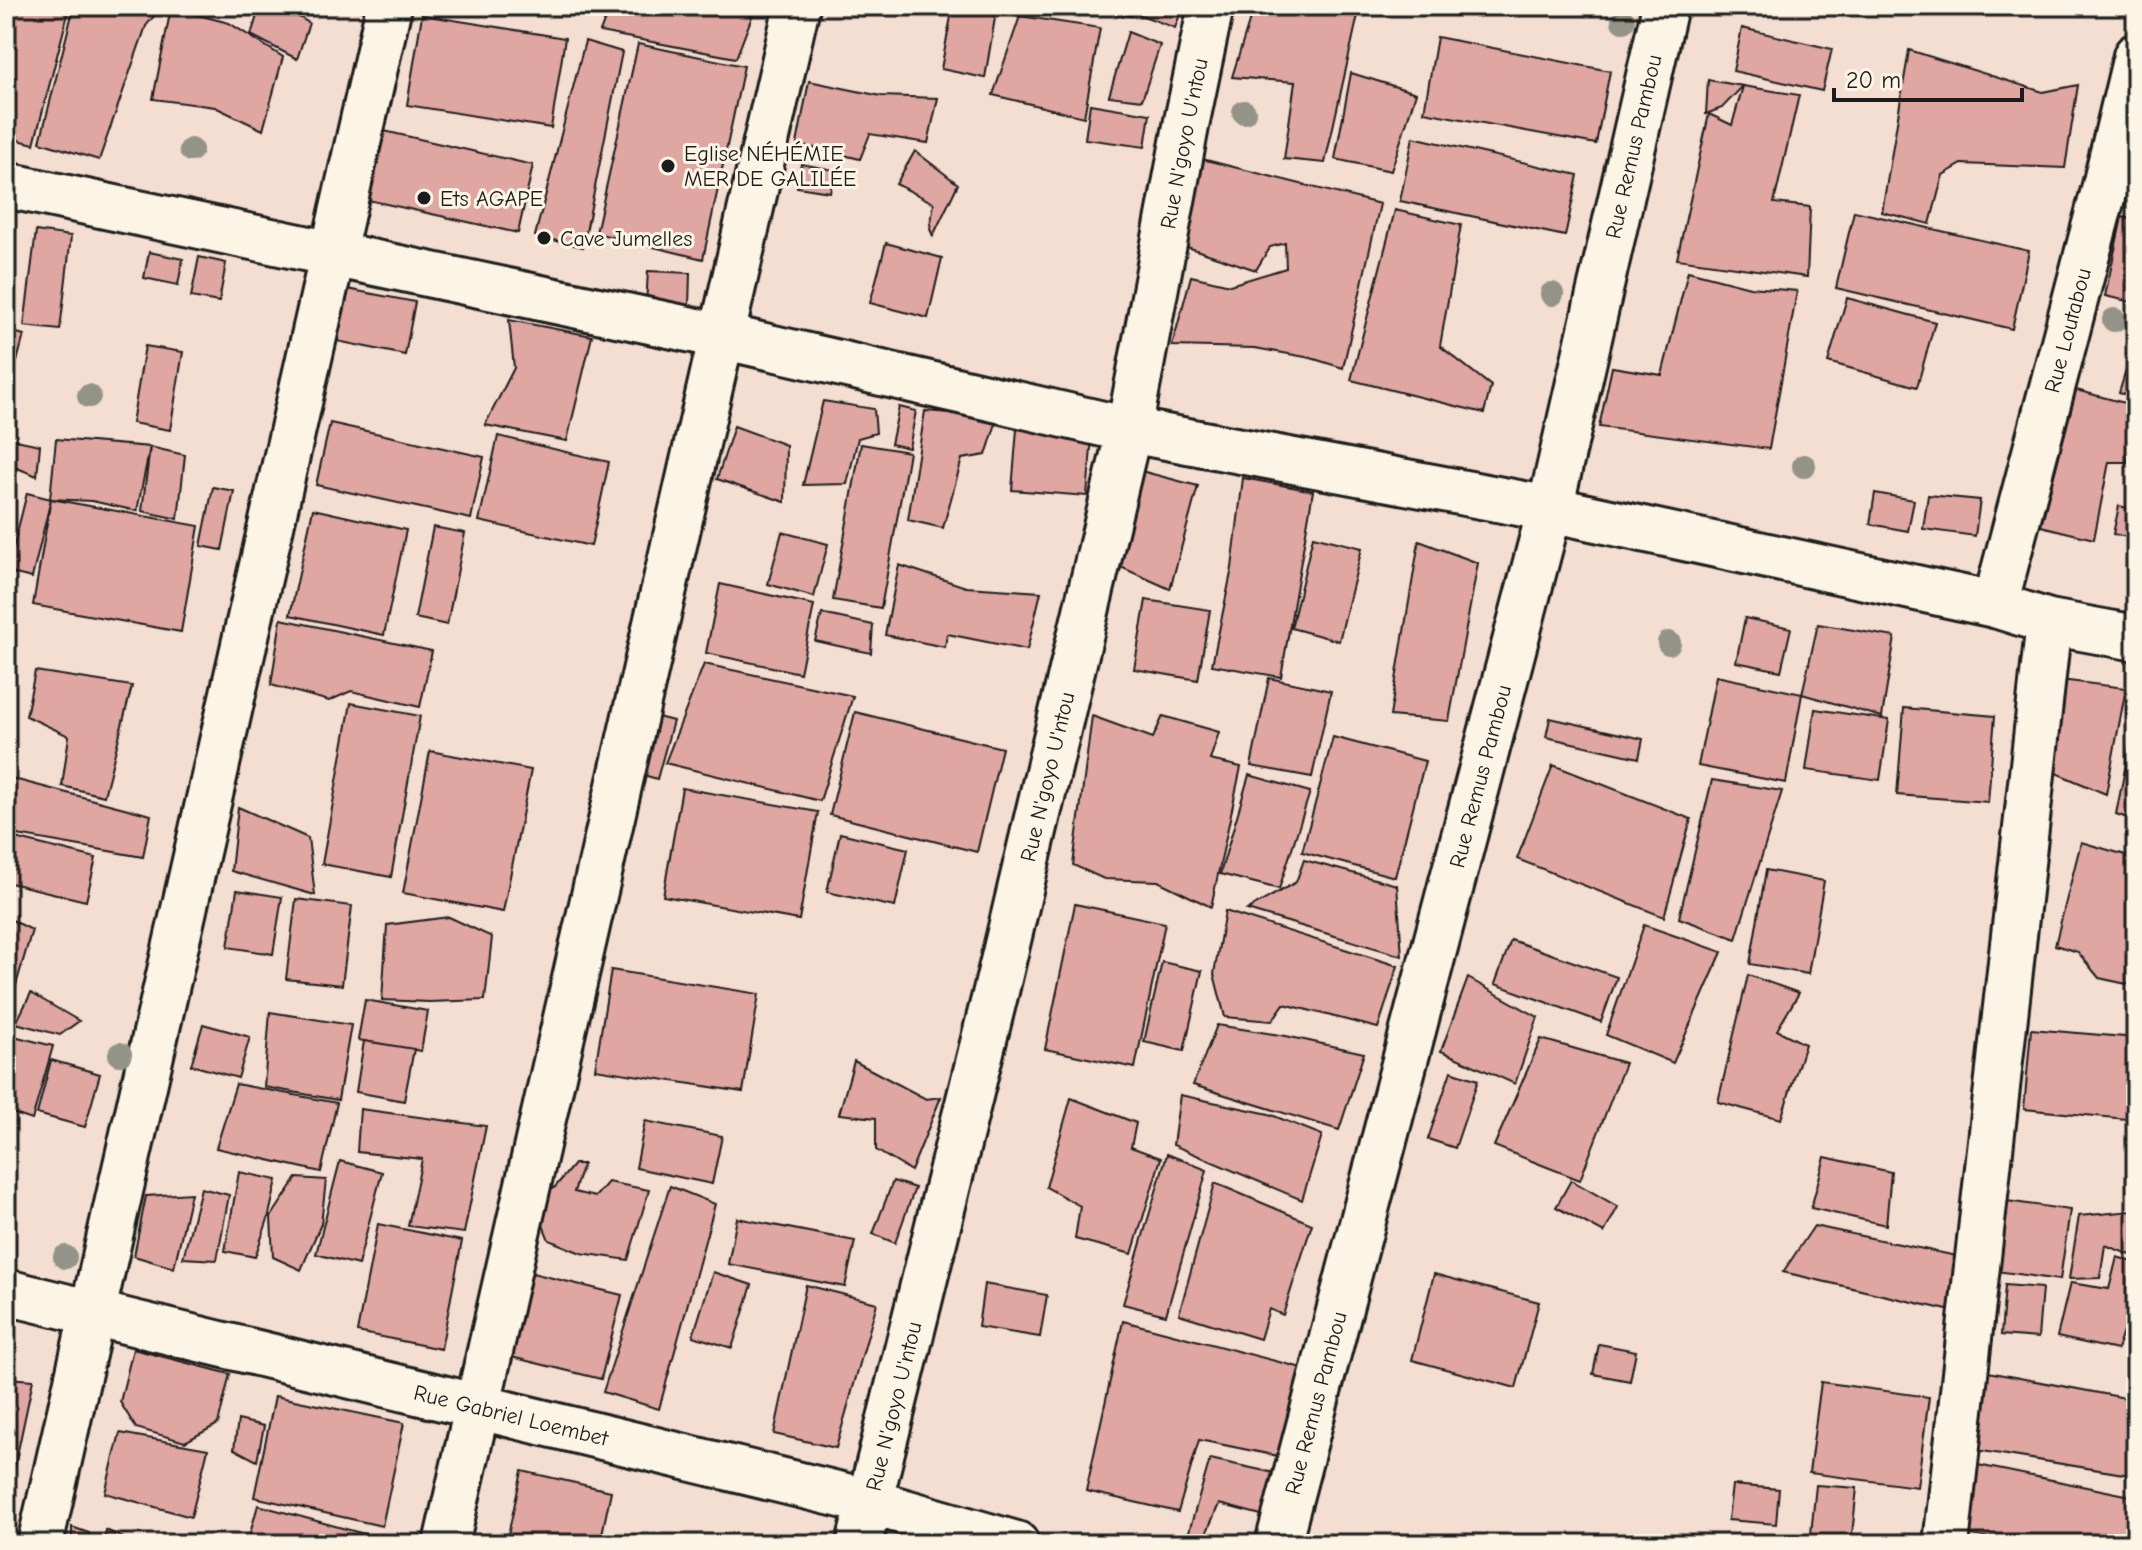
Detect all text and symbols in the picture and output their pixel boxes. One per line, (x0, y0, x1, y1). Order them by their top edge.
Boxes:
street label: Rue Remus Pambou (1600, 52, 1668, 241)
scale bar (1834, 52, 2022, 102)
street label: Rue N'goyo U'ntou (1155, 56, 1214, 231)
text: 20 m (1846, 66, 1901, 94)
place label: Eglise NÉHÉMIE MER DE GALILÉE (684, 141, 856, 192)
marker: Eglise NÉHÉMIE MER DE GALILÉE (659, 157, 677, 175)
place label: Ets AGAPE (440, 186, 543, 212)
marker: Ets AGAPE (415, 189, 433, 207)
place label: Cave Jumelles (560, 226, 692, 252)
marker: Cave Jumelles (535, 229, 553, 247)
street label: Rue Loutabou (2039, 265, 2097, 396)
street label: Rue Remus Pambou (1444, 682, 1517, 871)
street label: Rue N'goyo U'ntou (1015, 689, 1080, 864)
street label: Rue Remus Pambou (1280, 1309, 1353, 1497)
street label: Rue N'goyo U'ntou (861, 1319, 928, 1494)
street label: Rue Gabriel Loembet (411, 1380, 612, 1452)

